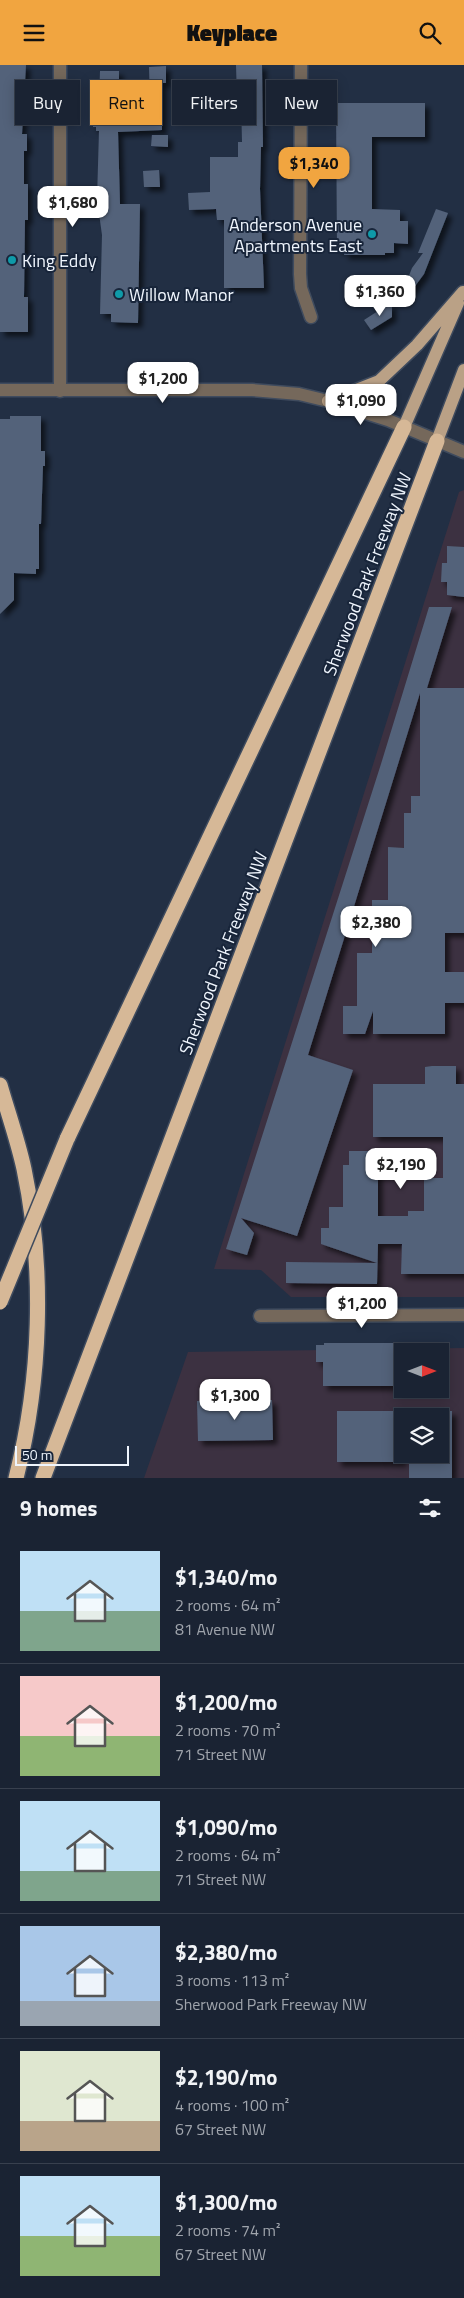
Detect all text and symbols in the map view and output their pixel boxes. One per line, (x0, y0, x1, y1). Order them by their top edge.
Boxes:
text: Keyplace (187, 16, 277, 50)
icon: menu (20, 19, 48, 47)
icon: search (416, 19, 444, 47)
chip: Buy (15, 80, 80, 125)
chip: Rent (90, 80, 162, 125)
chip: Filters (172, 80, 256, 125)
chip: New (266, 80, 337, 125)
pin: $1,340 (273, 147, 355, 189)
text: $1,340 (289, 151, 339, 175)
pin: $1,680 (32, 185, 114, 228)
text: $1,680 (48, 190, 98, 214)
place label: Anderson Avenue Apartments East (229, 211, 363, 259)
marker: Anderson Avenue Apartments East (366, 228, 378, 240)
place label: King Eddy (22, 247, 97, 274)
marker: King Eddy (6, 254, 18, 266)
pin: $1,360 (339, 275, 421, 317)
text: $1,360 (355, 279, 405, 303)
place label: Willow Manor (129, 281, 234, 308)
marker: Willow Manor (113, 288, 125, 300)
pin: $1,200 (122, 361, 204, 404)
text: $1,200 (138, 366, 188, 390)
pin: $1,090 (320, 383, 402, 426)
text: $1,090 (336, 388, 386, 412)
street label: Sherwood Park Freeway NW (316, 468, 418, 680)
street label: Sherwood Park Freeway NW (172, 847, 274, 1059)
pin: $2,380 (335, 905, 417, 948)
text: $2,380 (351, 910, 401, 934)
pin: $2,190 (360, 1147, 442, 1190)
text: $2,190 (376, 1152, 426, 1176)
pin: $1,200 (321, 1287, 403, 1329)
text: $1,200 (337, 1291, 387, 1315)
north arrow (394, 1343, 449, 1397)
map controls (394, 1343, 449, 1463)
pin: $1,300 (194, 1379, 276, 1421)
text: $1,300 (210, 1383, 260, 1407)
button: layers (394, 1408, 449, 1463)
scale bar (15, 1443, 129, 1466)
text: 50 m (22, 1444, 52, 1465)
text: 9 homes (20, 1492, 97, 1524)
icon: filters (416, 1494, 444, 1522)
text: $1,340/mo (175, 1561, 277, 1593)
icon: home (60, 1571, 120, 1631)
text: 2 rooms · 64 m² (175, 1593, 280, 1617)
text: 81 Avenue NW (175, 1617, 275, 1641)
text: $1,200/mo (175, 1686, 277, 1718)
icon: home (60, 1696, 120, 1756)
text: 2 rooms · 70 m² (175, 1718, 280, 1742)
text: 71 Street NW (175, 1742, 266, 1766)
text: $1,090/mo (175, 1811, 277, 1843)
icon: home (60, 1821, 120, 1881)
text: 2 rooms · 64 m² (175, 1843, 280, 1867)
text: 71 Street NW (175, 1867, 266, 1891)
text: $2,380/mo (175, 1936, 277, 1968)
icon: home (60, 1946, 120, 2006)
text: 3 rooms · 113 m² (175, 1968, 289, 1992)
text: Sherwood Park Freeway NW (175, 1992, 367, 2016)
text: $2,190/mo (175, 2061, 277, 2093)
icon: home (60, 2071, 120, 2131)
text: 4 rooms · 100 m² (175, 2093, 289, 2117)
text: 67 Street NW (175, 2117, 266, 2141)
text: $1,300/mo (175, 2186, 277, 2218)
icon: home (60, 2196, 120, 2256)
text: 2 rooms · 74 m² (175, 2218, 280, 2242)
text: 67 Street NW (175, 2242, 266, 2266)

